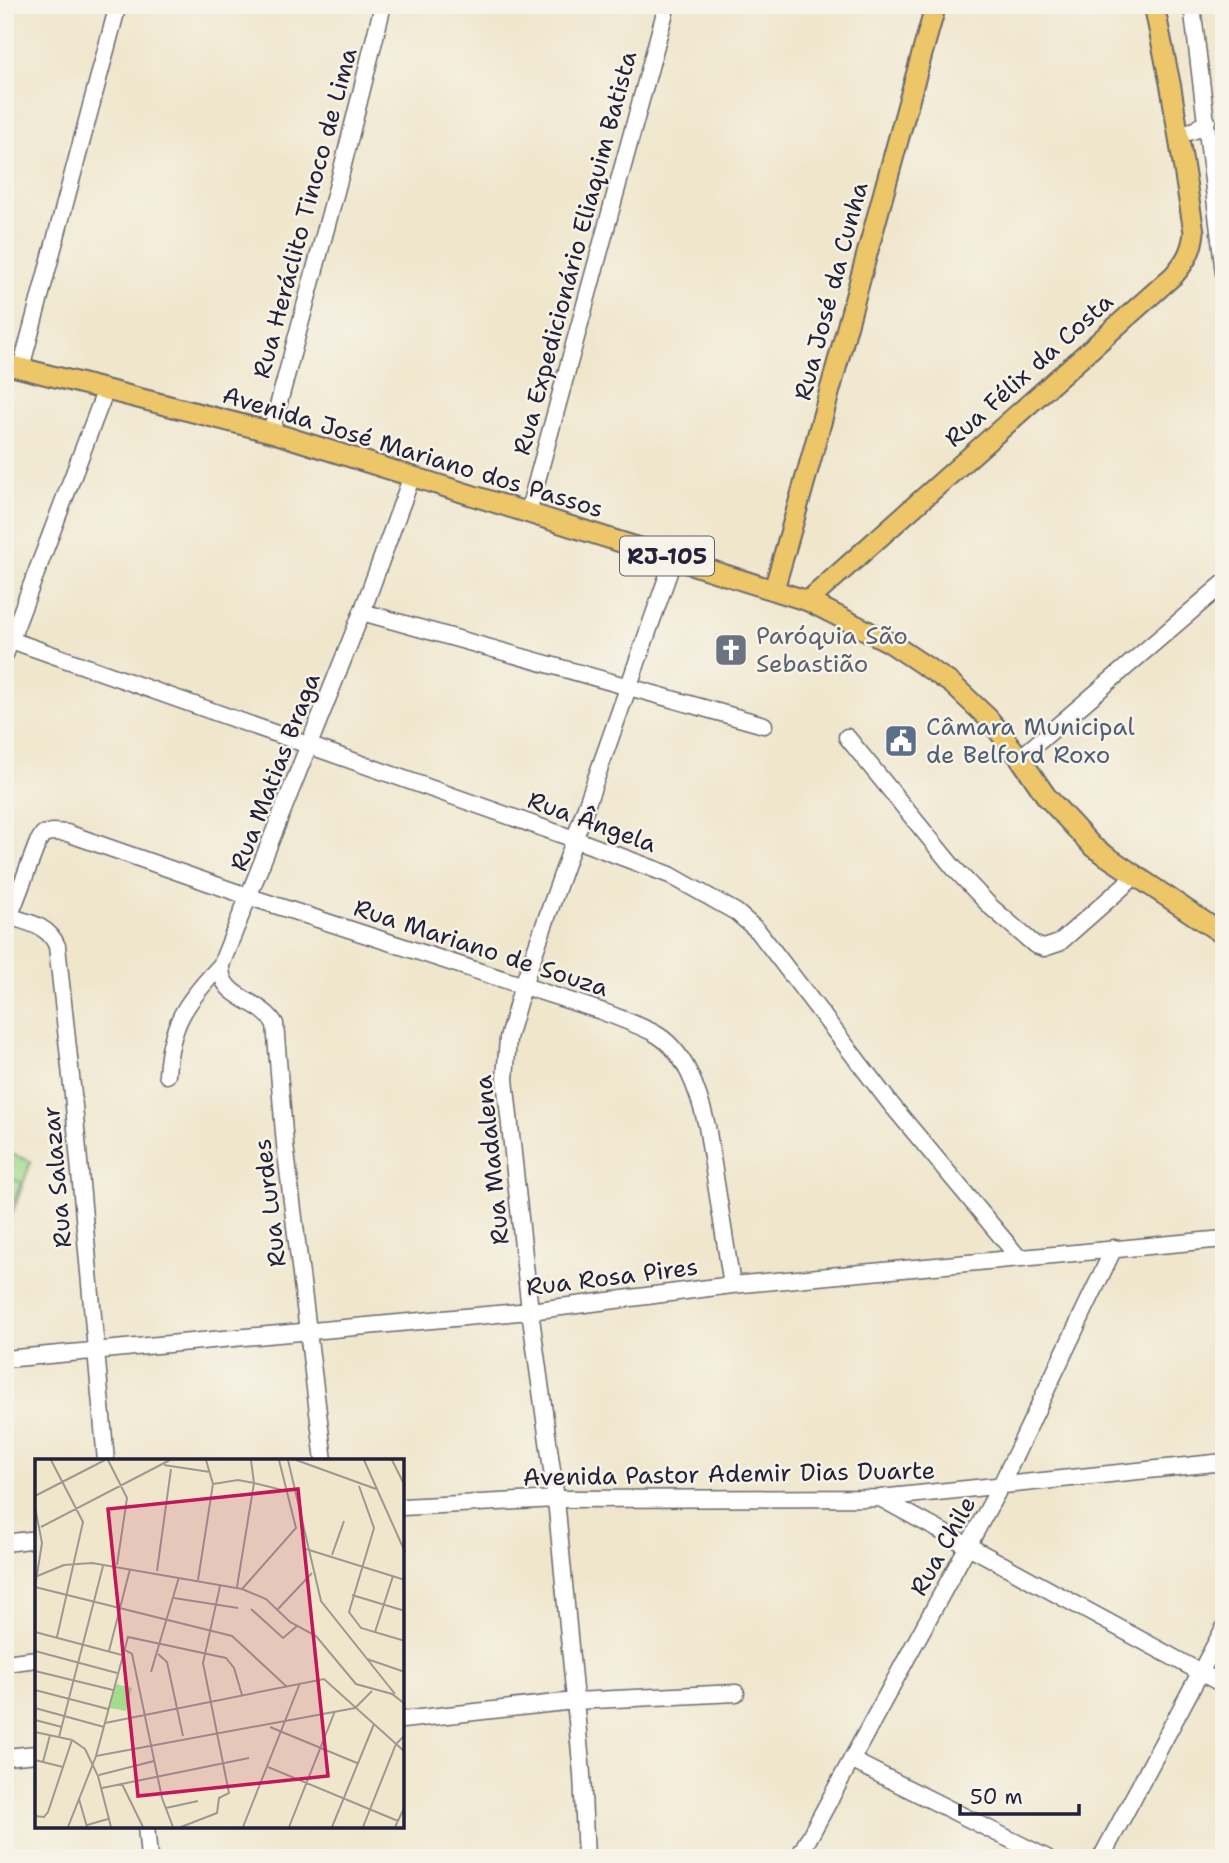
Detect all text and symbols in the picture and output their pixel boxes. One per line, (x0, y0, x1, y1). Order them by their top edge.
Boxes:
street label: Rua Heráclito Tinoco de Lima (245, 44, 365, 382)
street label: Rua Expedicionário Eliaquim Batista (506, 47, 644, 459)
street label: Rua José da Cunha (786, 178, 876, 404)
street label: Rua Félix da Costa (938, 286, 1120, 454)
street label: Avenida José Mariano dos Passos (219, 379, 607, 525)
road number: RJ-105 (620, 536, 714, 576)
place label: Paróquia São Sebastião (756, 620, 908, 680)
church icon: Paróquia São Sebastião (712, 631, 750, 669)
street label: Rua Matias Braga (222, 668, 328, 876)
place label: Câmara Municipal de Belford Roxo (926, 711, 1135, 771)
public building icon: Câmara Municipal de Belford Roxo (882, 722, 920, 760)
street label: Rua Ângela (523, 784, 661, 860)
street label: Rua Mariano de Souza (350, 892, 612, 1004)
street label: Rua Madalena (467, 1073, 517, 1246)
street label: Rua Salazar (35, 1105, 79, 1249)
street label: Rua Lurdes (246, 1137, 294, 1269)
street label: Rua Rosa Pires (524, 1251, 700, 1303)
street label: Avenida Pastor Ademir Dias Duarte (523, 1454, 935, 1494)
inset map (35, 1459, 404, 1828)
street label: Rua Chile (903, 1491, 983, 1601)
scale bar (960, 1772, 1078, 1816)
text: 50 m (970, 1783, 1023, 1811)

